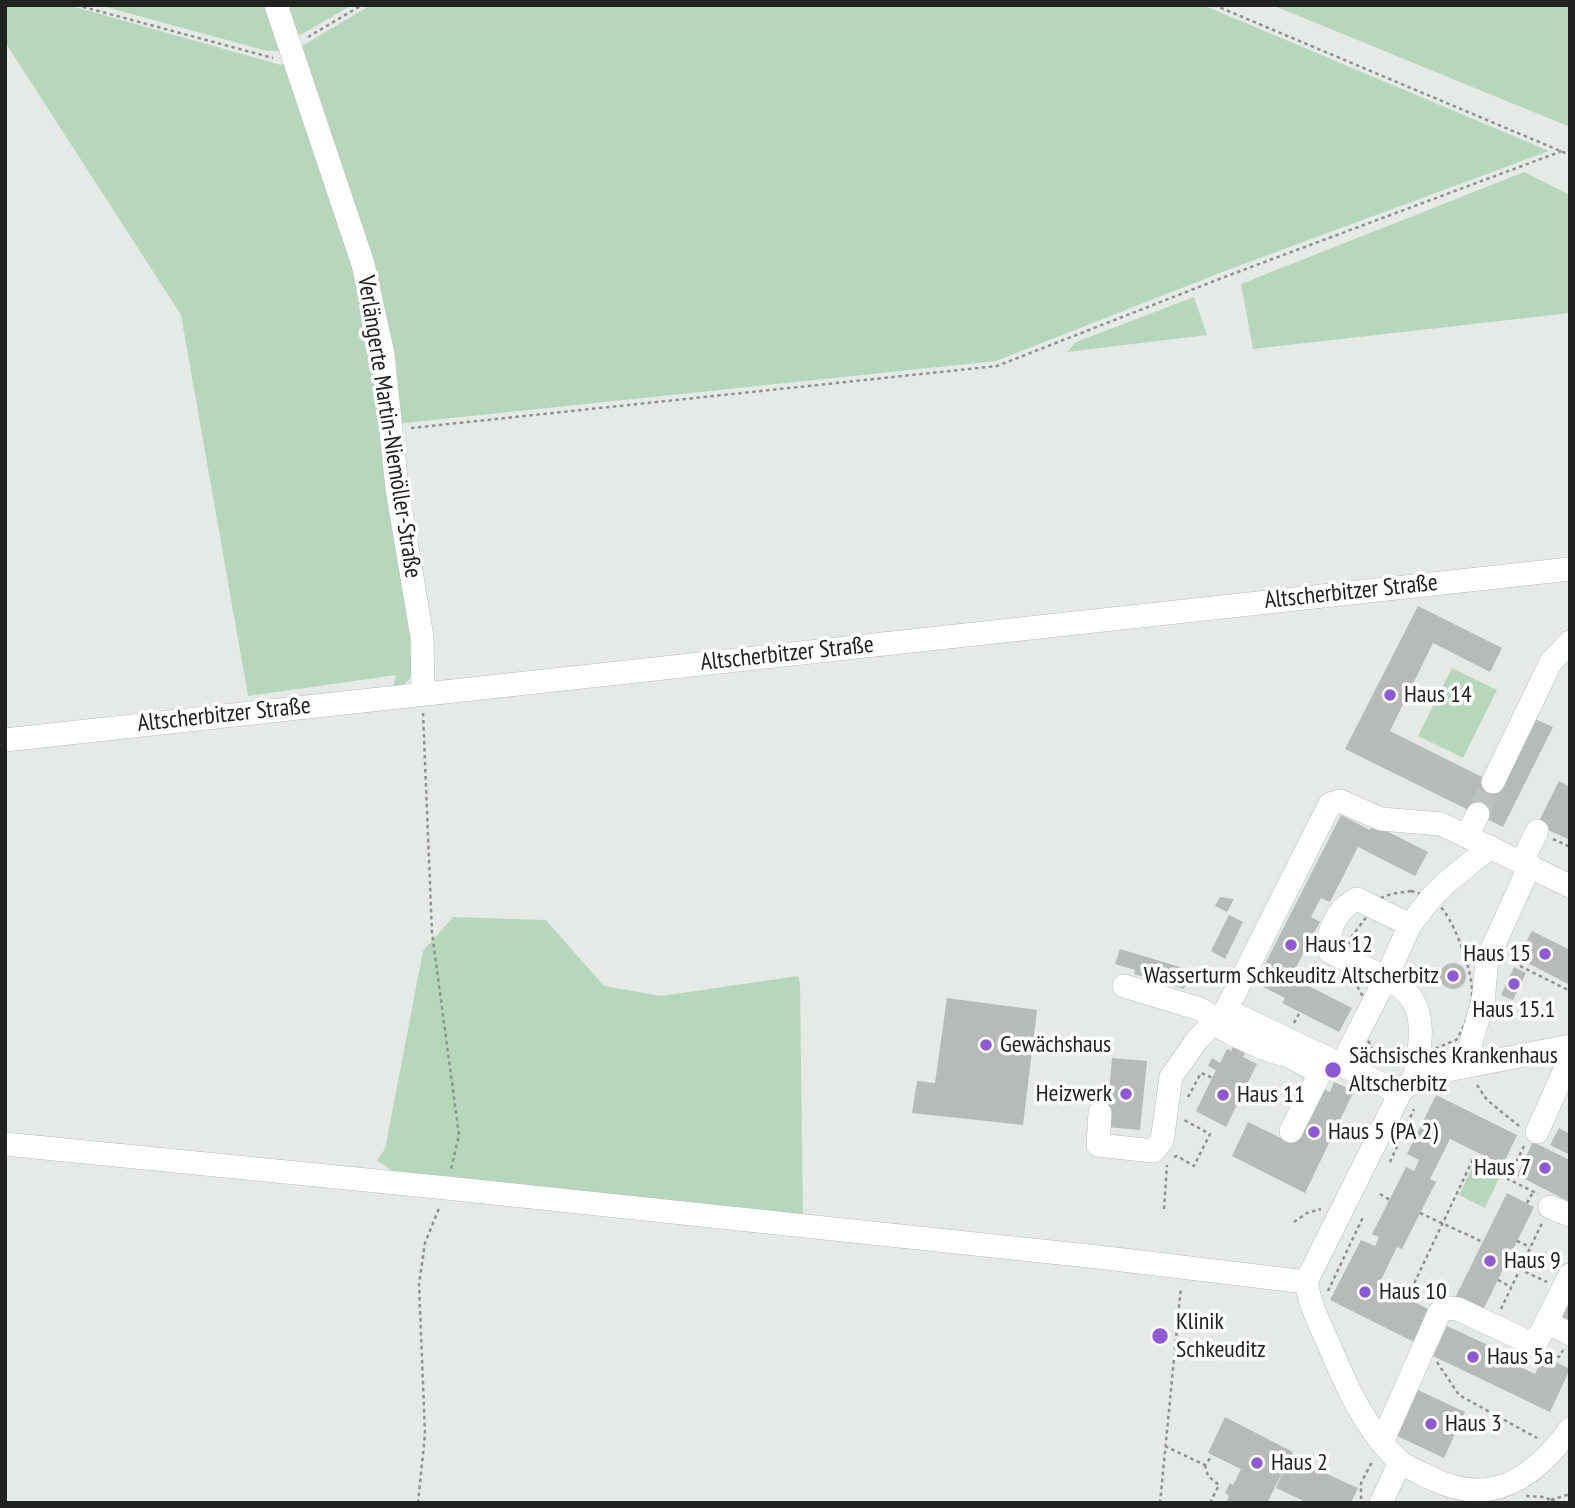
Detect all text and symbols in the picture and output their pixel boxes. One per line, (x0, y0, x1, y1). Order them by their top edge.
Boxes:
street label: Verlängerte Martin-Niemöller-Straße (351, 274, 427, 580)
street label: Altscherbitzer Straße (1263, 569, 1439, 615)
street label: Altscherbitzer Straße (699, 631, 875, 677)
place label: Haus 14 (1404, 681, 1472, 709)
marker: Haus 14 (1382, 687, 1398, 703)
street label: Altscherbitzer Straße (136, 692, 312, 738)
place label: Haus 12 (1305, 931, 1373, 959)
marker: Haus 12 (1283, 937, 1299, 953)
place label: Haus 15 (1463, 940, 1531, 968)
marker: Haus 15 (1537, 946, 1553, 962)
place label: Wasserturm Schkeuditz Altscherbitz (1144, 962, 1439, 990)
marker: Wasserturm Schkeuditz Altscherbitz (1445, 968, 1461, 984)
marker: Haus 15.1 (1506, 976, 1522, 992)
place label: Haus 15.1 (1473, 996, 1555, 1024)
place label: Gewächshaus (1000, 1031, 1111, 1059)
marker: Gewächshaus (978, 1037, 994, 1053)
place label: Sächsisches Krankenhaus Altscherbitz (1349, 1042, 1558, 1098)
marker: Sächsisches Krankenhaus Altscherbitz (1323, 1060, 1343, 1080)
place label: Heizwerk (1036, 1080, 1112, 1108)
place label: Haus 11 (1237, 1081, 1305, 1109)
marker: Heizwerk (1118, 1086, 1134, 1102)
marker: Haus 11 (1215, 1087, 1231, 1103)
place label: Haus 5 (PA 2) (1328, 1118, 1438, 1146)
marker: Haus 5 (PA 2) (1306, 1124, 1322, 1140)
place label: Haus 7 (1474, 1154, 1531, 1182)
marker: Haus 7 (1537, 1160, 1553, 1176)
place label: Haus 9 (1504, 1247, 1561, 1275)
marker: Haus 9 (1482, 1253, 1498, 1269)
place label: Haus 10 (1379, 1278, 1447, 1306)
marker: Haus 10 (1357, 1284, 1373, 1300)
place label: Klinik Schkeuditz (1176, 1308, 1266, 1364)
marker: Klinik Schkeuditz (1150, 1326, 1170, 1346)
place label: Haus 5a (1487, 1343, 1553, 1371)
marker: Haus 5a (1465, 1349, 1481, 1365)
place label: Haus 3 (1445, 1410, 1502, 1438)
marker: Haus 3 (1423, 1416, 1439, 1432)
place label: Haus 2 (1271, 1449, 1328, 1477)
marker: Haus 2 (1249, 1455, 1265, 1471)

